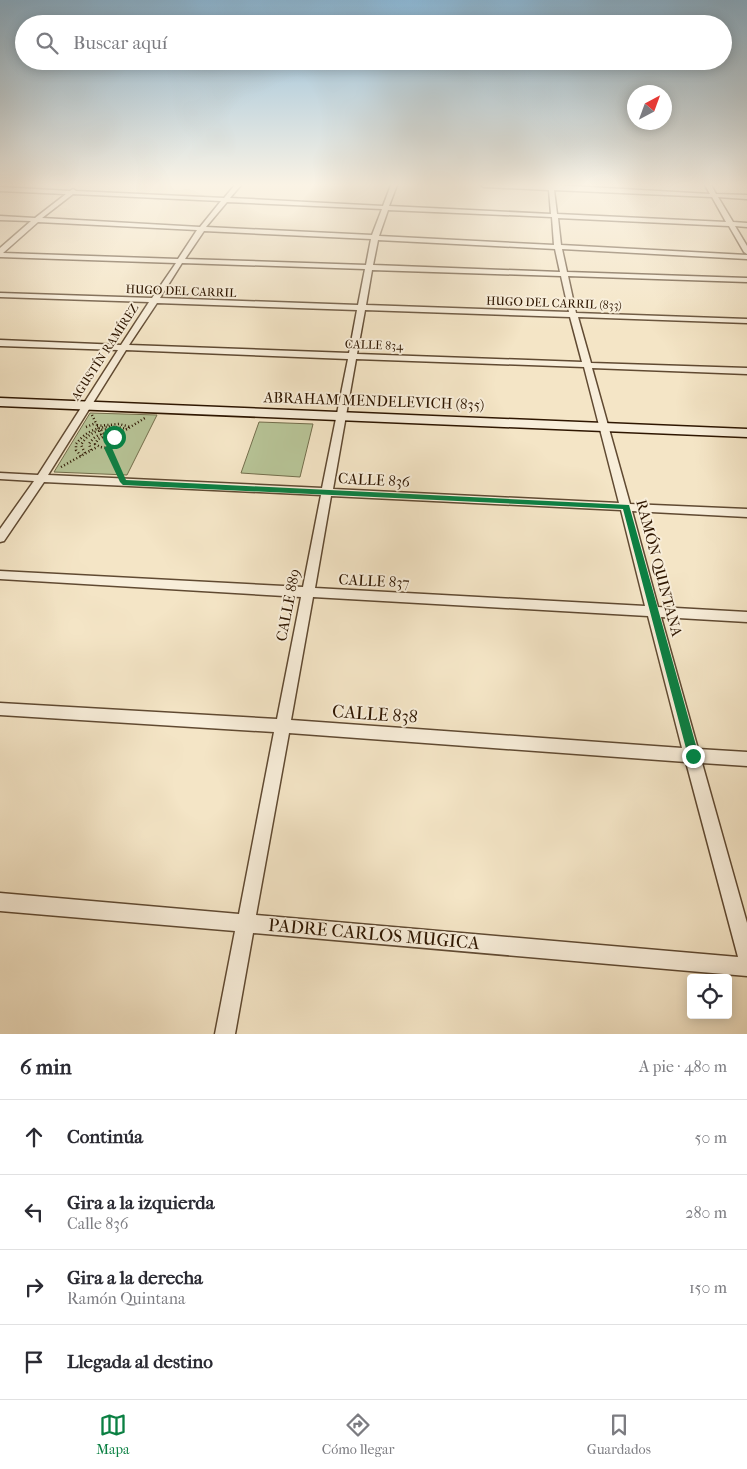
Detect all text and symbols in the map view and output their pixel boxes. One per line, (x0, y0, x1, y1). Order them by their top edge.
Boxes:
search box (15, 15, 732, 70)
icon: search (33, 29, 61, 57)
text: Buscar aquí (73, 32, 167, 54)
north arrow (627, 85, 672, 130)
street label: HUGO DEL CARRIL (126, 282, 237, 300)
street label: HUGO DEL CARRIL (833) (486, 294, 622, 312)
street label: AGUSTÍN RAMÍREZ (67, 301, 141, 404)
street label: CALLE 834 (345, 337, 404, 353)
street label: ABRAHAM MENDELEVICH (835) (262, 388, 485, 414)
route start (103, 426, 126, 449)
street label: CALLE 836 (338, 469, 411, 491)
street label: RAMÓN QUINTANA (632, 498, 686, 639)
street label: CALLE 889 (272, 567, 304, 643)
street label: CALLE 837 (338, 570, 410, 592)
street label: CALLE 838 (331, 701, 418, 728)
route end (682, 745, 705, 768)
street label: PADRE CARLOS MUGICA (267, 915, 481, 954)
map controls (687, 974, 732, 1019)
button: locate (687, 974, 732, 1019)
text: 6 min (20, 1055, 72, 1079)
text: A pie · 480 m (639, 1057, 727, 1076)
icon: ahead (20, 1123, 48, 1151)
text: Continúa (67, 1126, 143, 1148)
text: 50 m (695, 1128, 727, 1147)
text: Gira a la izquierda (67, 1192, 214, 1214)
icon: left (20, 1198, 48, 1226)
text: 280 m (685, 1203, 727, 1222)
text: Calle 836 (67, 1214, 129, 1233)
text: Gira a la derecha (67, 1267, 203, 1289)
icon: right (20, 1273, 48, 1301)
text: 150 m (689, 1278, 727, 1297)
text: Ramón Quintana (67, 1289, 185, 1308)
icon: arrive (20, 1348, 48, 1376)
text: Llegada al destino (67, 1351, 213, 1373)
tab: Mapa (96, 1411, 130, 1458)
tab: Cómo llegar (322, 1411, 394, 1458)
tab: Guardados (587, 1411, 651, 1458)

